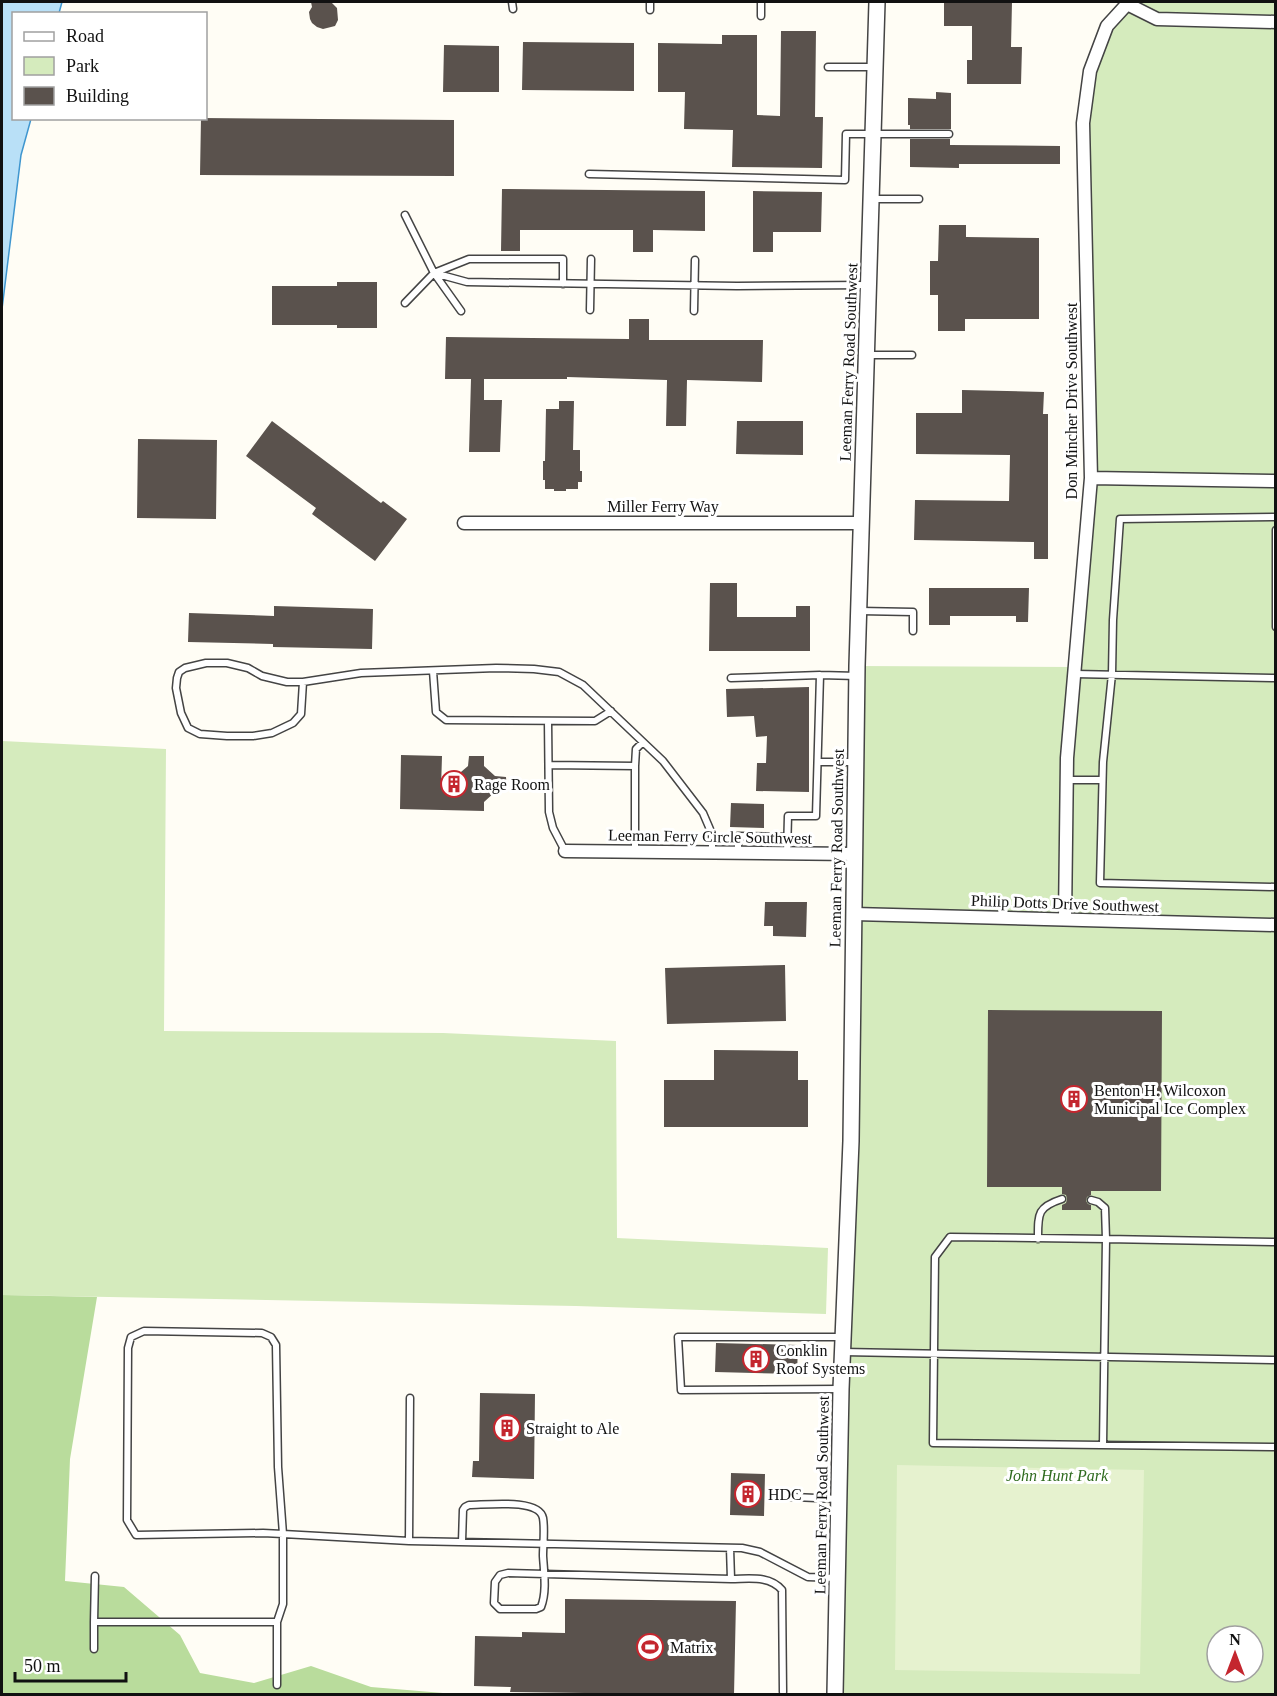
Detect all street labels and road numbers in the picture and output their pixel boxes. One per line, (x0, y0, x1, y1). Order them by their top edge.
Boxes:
street label: Leeman Ferry Road Southwest (837, 262, 861, 462)
street label: Don Mincher Drive Southwest (1063, 302, 1080, 499)
street label: Miller Ferry Way (607, 498, 719, 516)
street label: Leeman Ferry Road Southwest (826, 748, 848, 947)
street label: Leeman Ferry Circle Southwest (608, 826, 813, 848)
street label: Philip Dotts Drive Southwest (971, 892, 1160, 916)
street label: Leeman Ferry Road Southwest (811, 1395, 833, 1594)

